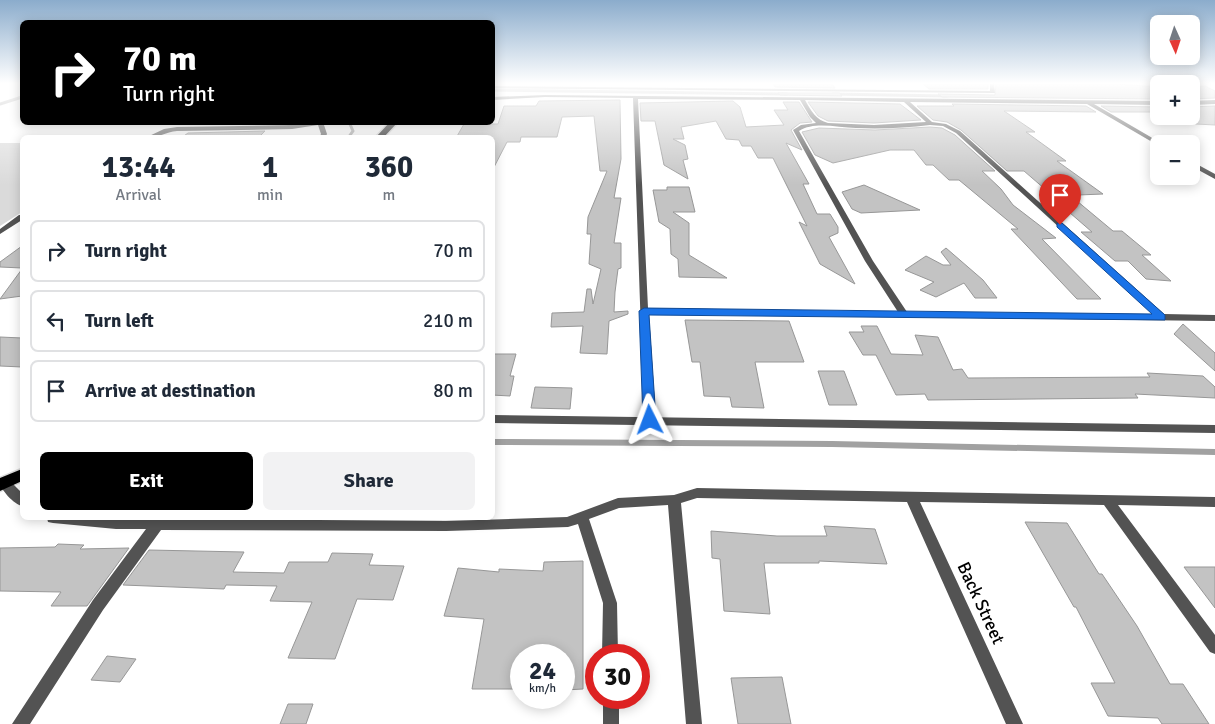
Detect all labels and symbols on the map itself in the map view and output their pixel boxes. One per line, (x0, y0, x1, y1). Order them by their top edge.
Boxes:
north arrow (1150, 15, 1200, 65)
pin (1039, 174, 1081, 225)
position arrow (623, 393, 675, 445)
street label: Back Street (952, 558, 1010, 648)
speed limit sign: 30 (585, 644, 650, 709)

